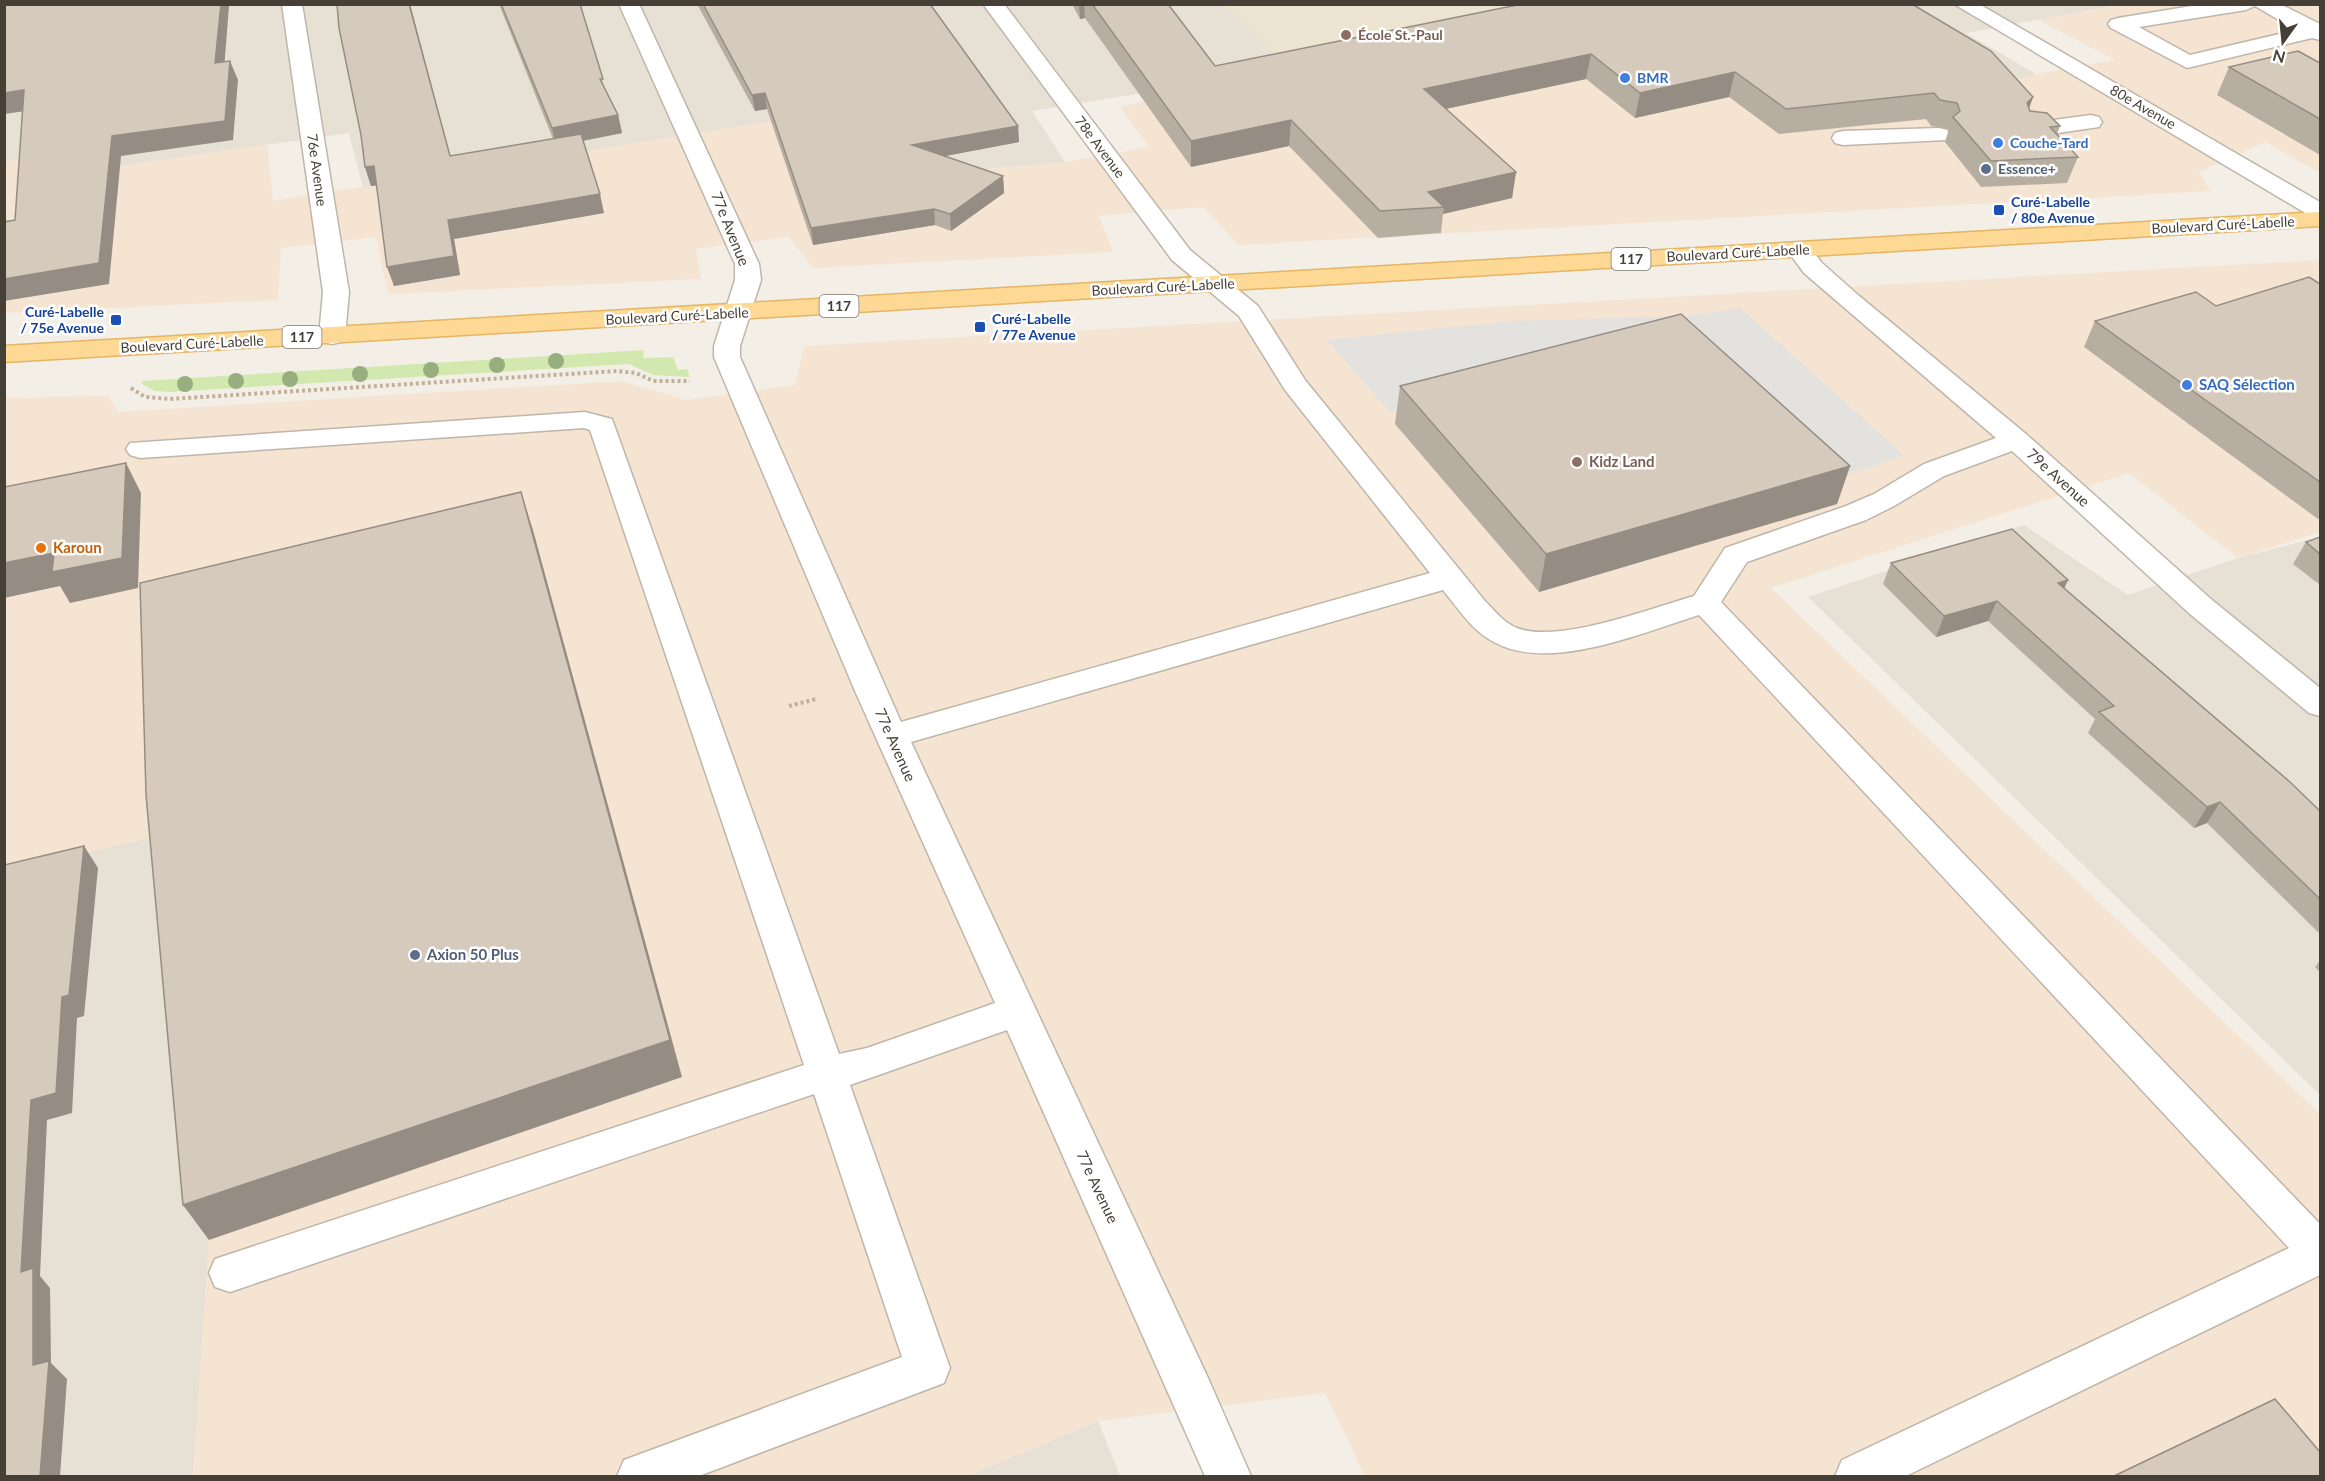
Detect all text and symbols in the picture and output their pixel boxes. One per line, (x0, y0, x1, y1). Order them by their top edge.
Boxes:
north arrow (2253, 12, 2313, 72)
place label: École St.-Paul (1358, 26, 1443, 43)
marker: École St.-Paul (1339, 28, 1353, 42)
text: N (2271, 46, 2287, 68)
place label: BMR (1637, 69, 1669, 86)
marker: BMR (1618, 71, 1632, 85)
street label: 80e Avenue (2107, 81, 2179, 132)
street label: 78e Avenue (1072, 112, 1129, 181)
street label: 76e Avenue (304, 133, 331, 207)
place label: Couche-Tard (2010, 134, 2089, 151)
marker: Couche-Tard (1991, 136, 2005, 150)
place label: Essence+ (1998, 160, 2056, 177)
marker: Essence+ (1979, 162, 1993, 176)
street label: 77e Avenue (708, 189, 754, 268)
place label: Curé-Labelle / 80e Avenue (2011, 193, 2095, 226)
marker: Curé-Labelle / 80e Avenue (1992, 203, 2006, 217)
street label: Boulevard Curé-Labelle (2151, 212, 2295, 237)
street label: Boulevard Curé-Labelle (1666, 240, 1810, 265)
road number: 117 (1612, 248, 1650, 270)
street label: Boulevard Curé-Labelle (1091, 274, 1235, 299)
road number: 117 (820, 295, 858, 317)
place label: Curé-Labelle / 75e Avenue (20, 303, 105, 336)
street label: Boulevard Curé-Labelle (605, 303, 749, 328)
place label: Curé-Labelle / 77e Avenue (992, 310, 1076, 343)
marker: Curé-Labelle / 75e Avenue (109, 313, 123, 327)
marker: Curé-Labelle / 77e Avenue (973, 320, 987, 334)
road number: 117 (282, 326, 322, 348)
street label: Boulevard Curé-Labelle (120, 331, 264, 356)
place label: SAQ Sélection (2199, 375, 2295, 393)
marker: SAQ Sélection (2180, 378, 2194, 392)
street label: 79e Avenue (2024, 444, 2094, 510)
place label: Kidz Land (1589, 452, 1655, 470)
marker: Kidz Land (1570, 455, 1584, 469)
place label: Karoun (53, 538, 102, 556)
marker: Karoun (34, 541, 48, 555)
street label: 77e Avenue (872, 705, 920, 784)
place label: Axion 50 Plus (426, 945, 519, 963)
marker: Axion 50 Plus (408, 948, 422, 962)
street label: 77e Avenue (1073, 1147, 1123, 1226)

